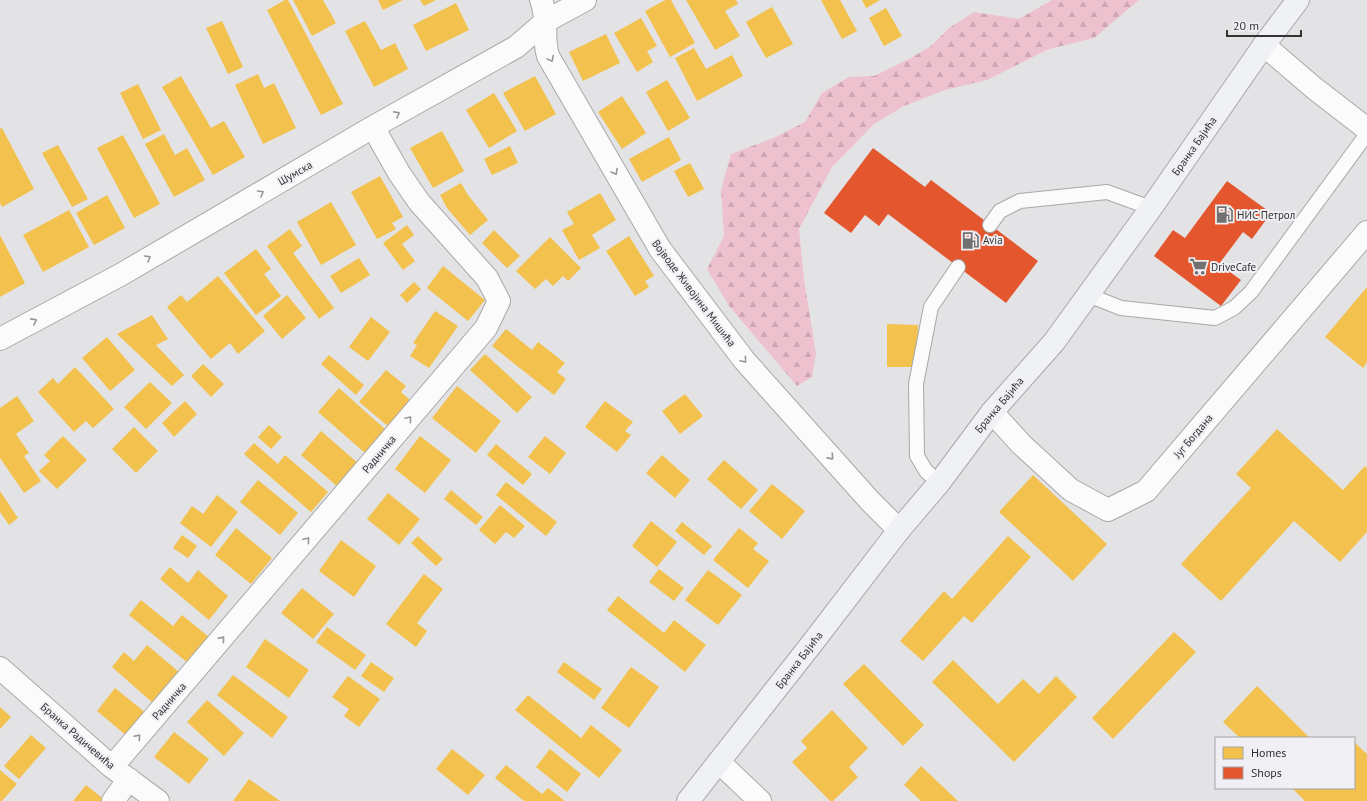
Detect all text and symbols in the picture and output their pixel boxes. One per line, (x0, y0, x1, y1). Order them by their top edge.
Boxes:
scale bar (1227, 12, 1301, 38)
text: 20 m (1233, 18, 1259, 33)
one-way arrow (546, 55, 553, 62)
one-way arrow (393, 111, 400, 118)
street label: Бранка Бајића (1168, 114, 1220, 178)
street label: Шумска (275, 158, 315, 188)
one-way arrow (611, 168, 618, 175)
one-way arrow (257, 190, 264, 197)
fuel station icon: НИС Петрол (1214, 205, 1234, 225)
place label: НИС Петрол (1237, 208, 1295, 222)
fuel station icon: Avia (960, 230, 980, 250)
place label: Avia (983, 233, 1003, 247)
street label: Војводе Живојина Мишића (649, 237, 739, 349)
one-way arrow (144, 256, 151, 263)
supermarket icon: DriveCafe (1188, 257, 1208, 277)
place label: DriveCafe (1211, 260, 1257, 274)
one-way arrow (30, 318, 37, 326)
one-way arrow (739, 355, 746, 362)
street label: Бранка Бајића (971, 374, 1027, 436)
street label: Југ Богдана (1170, 411, 1216, 462)
one-way arrow (404, 416, 411, 424)
street label: Радничка (359, 432, 399, 476)
one-way arrow (826, 452, 833, 459)
one-way arrow (302, 537, 310, 545)
street label: Бранка Бајића (772, 629, 826, 691)
one-way arrow (218, 636, 225, 643)
street label: Радничка (149, 679, 189, 723)
street label: Бранка Радичевића (38, 700, 118, 772)
one-way arrow (133, 734, 140, 742)
legend (1215, 737, 1355, 789)
text: Homes (1251, 745, 1286, 760)
text: Shops (1251, 765, 1282, 780)

